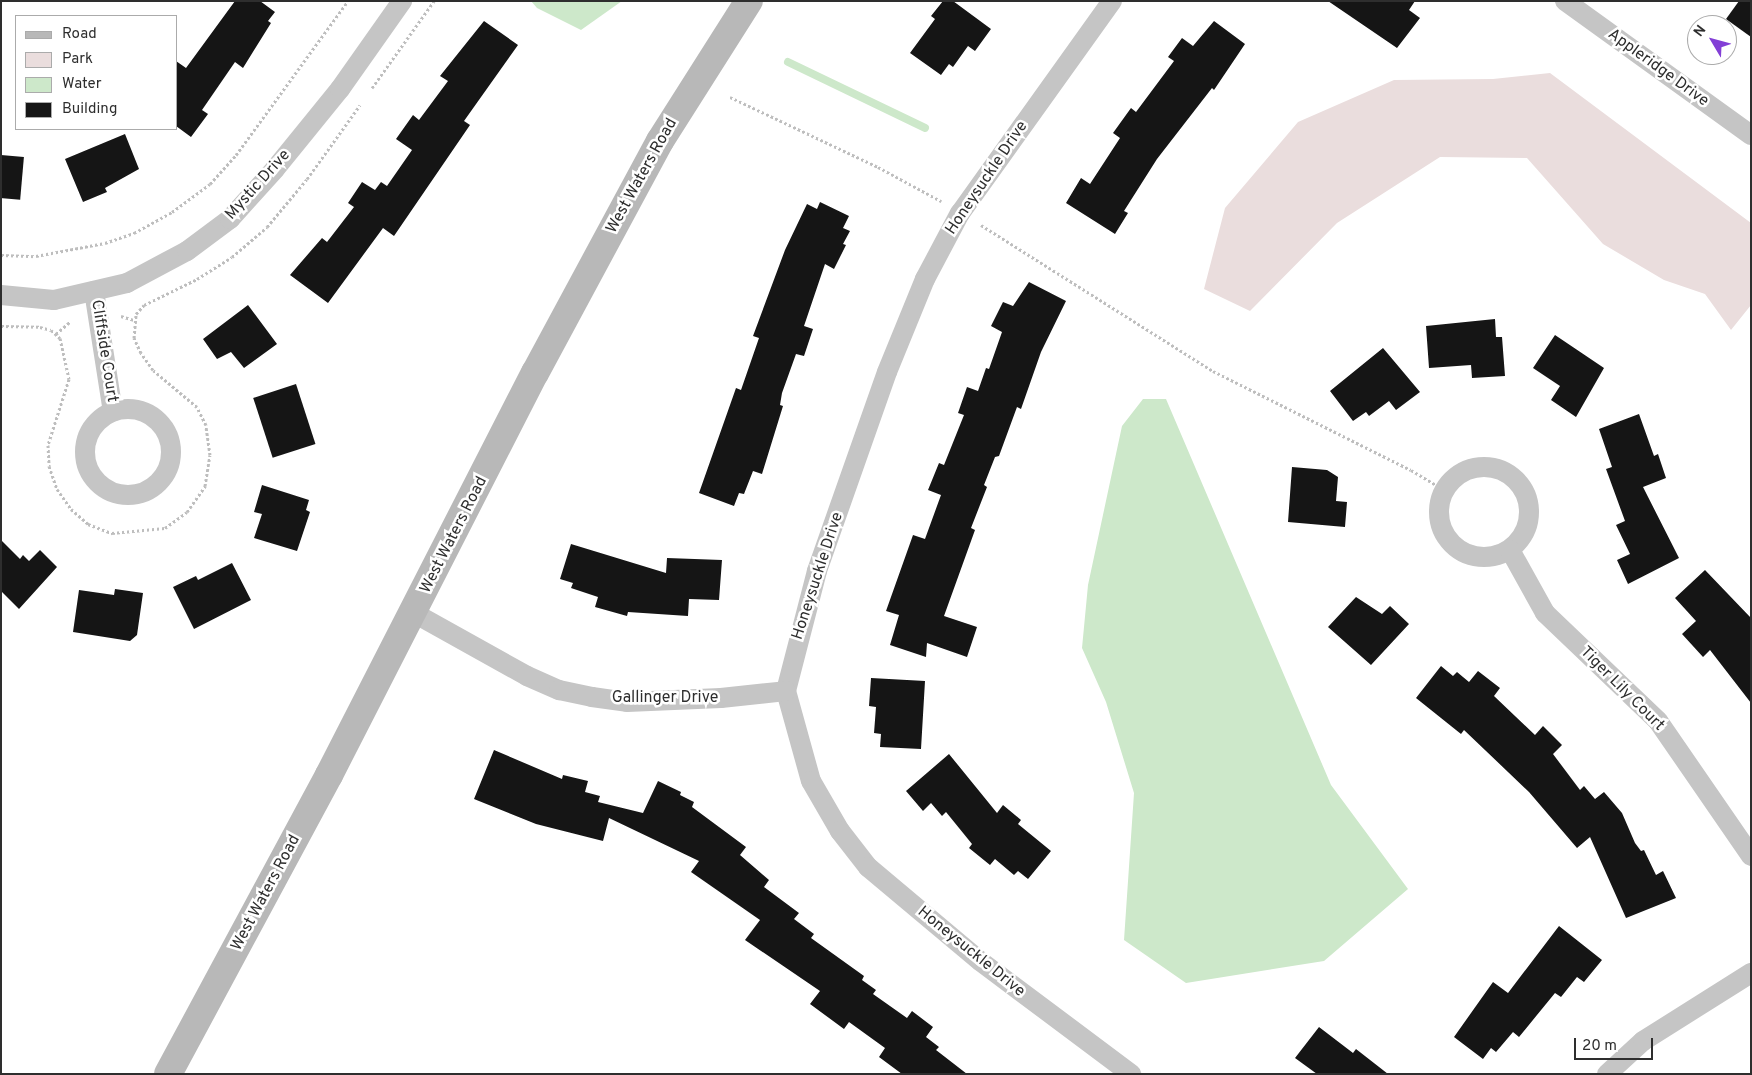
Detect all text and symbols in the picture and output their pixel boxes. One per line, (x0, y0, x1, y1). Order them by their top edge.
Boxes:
legend (15, 15, 178, 130)
north arrow (1687, 15, 1737, 65)
text: N (1691, 22, 1710, 40)
text: Road (62, 25, 97, 44)
street label: Appleridge Drive (1604, 25, 1712, 111)
text: Park (62, 50, 93, 69)
text: Water (62, 75, 101, 94)
text: Building (62, 100, 117, 119)
street label: West Waters Road (602, 115, 682, 237)
street label: Honeysuckle Drive (942, 118, 1032, 238)
street label: Mystic Drive (221, 146, 295, 224)
street label: Cliffside Court (86, 298, 122, 404)
street label: West Waters Road (416, 473, 492, 597)
street label: Honeysuckle Drive (788, 510, 848, 642)
street label: Tiger Lily Court (1576, 643, 1668, 735)
street label: Gallinger Drive (612, 688, 718, 708)
street label: West Waters Road (227, 832, 305, 954)
street label: Honeysuckle Drive (913, 903, 1029, 1001)
scale bar (1577, 1028, 1656, 1060)
text: 20 m (1582, 1037, 1617, 1056)

